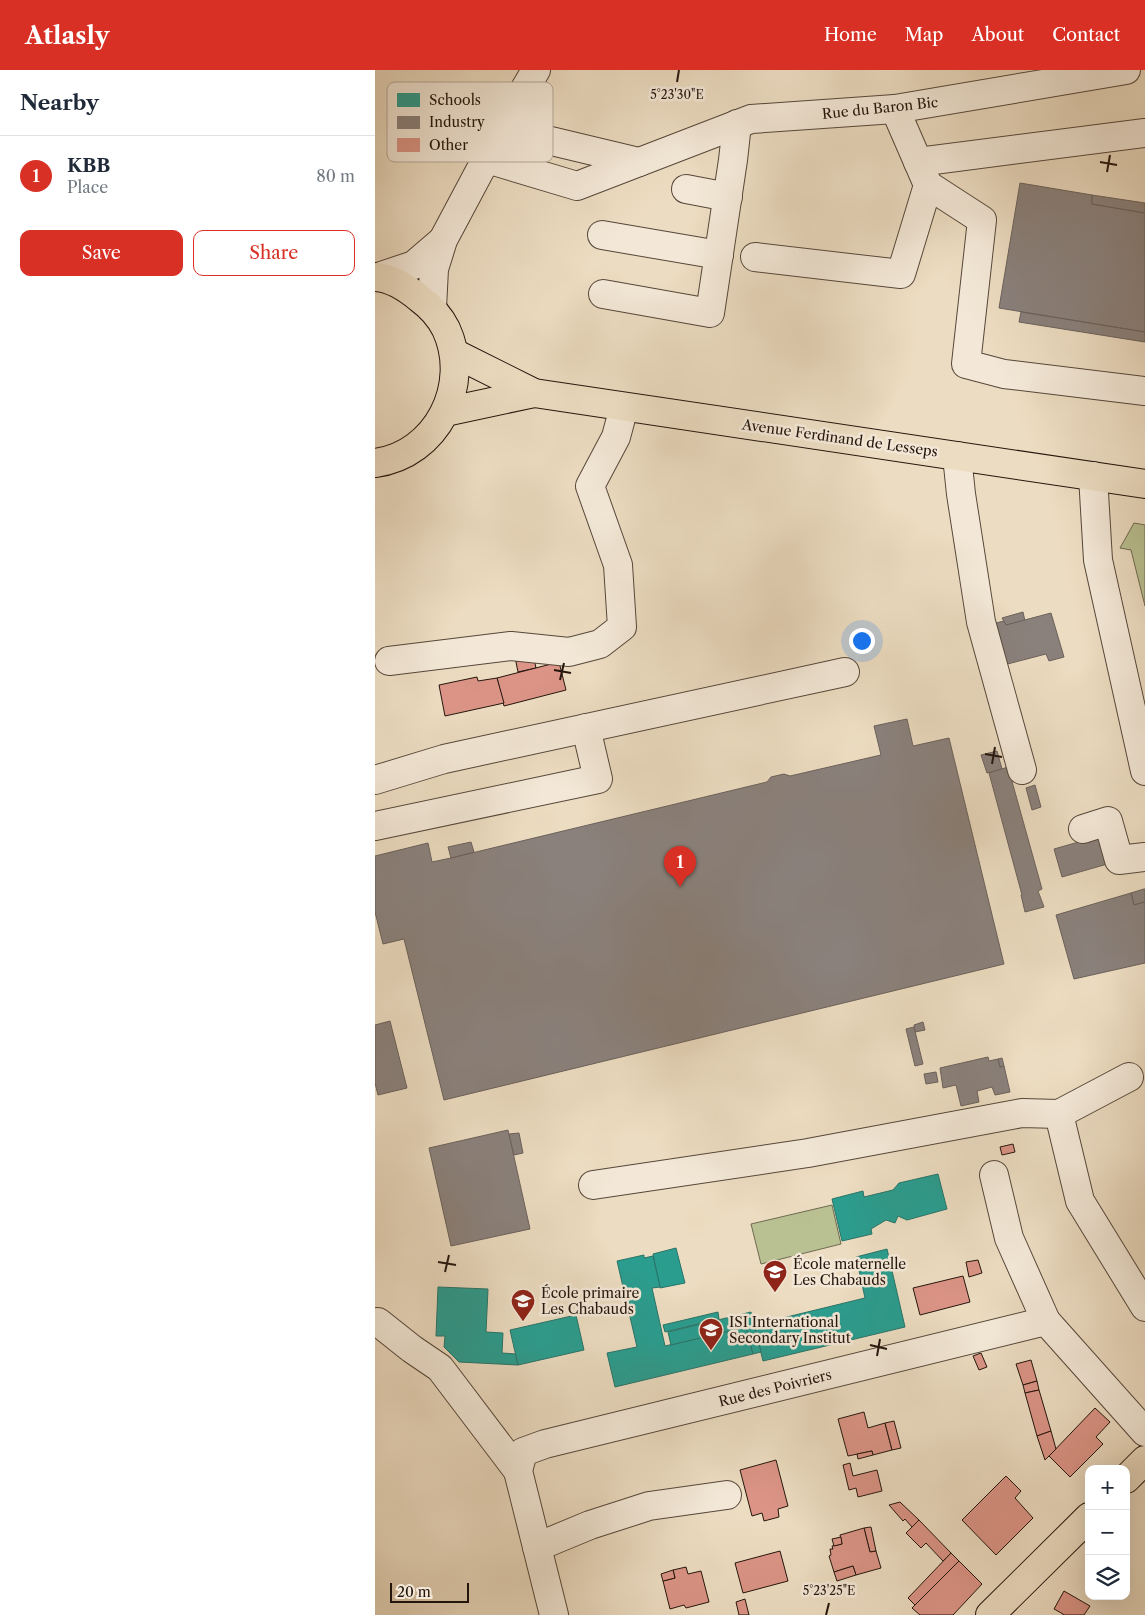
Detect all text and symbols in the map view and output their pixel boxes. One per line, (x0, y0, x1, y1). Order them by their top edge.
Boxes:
text: Atlasly (25, 21, 109, 50)
text: Home (824, 24, 877, 46)
text: Map (905, 24, 943, 46)
text: About (971, 24, 1024, 46)
text: Contact (1052, 24, 1120, 46)
legend (387, 82, 553, 162)
text: 5°23'30"E (650, 87, 704, 102)
text: Nearby (20, 90, 99, 115)
text: Schools (429, 91, 481, 109)
street label: Rue du Baron Bic (821, 93, 939, 123)
text: Industry (429, 113, 485, 131)
text: Other (429, 136, 468, 154)
text: KBB (67, 154, 110, 177)
text: 1 (32, 166, 40, 186)
text: 80 m (316, 166, 355, 186)
text: Place (67, 177, 108, 197)
button: Save (20, 230, 183, 276)
button: Share (193, 230, 355, 276)
street label: Avenue Ferdinand de Lesseps (740, 415, 939, 461)
your location (849, 628, 875, 654)
pin: 1 (664, 846, 696, 887)
place label: École maternelle Les Chabauds (793, 1255, 906, 1289)
school or university icon: École maternelle Les Chabauds (762, 1259, 788, 1293)
place label: École primaire Les Chabauds (541, 1284, 639, 1318)
school or university icon: École primaire Les Chabauds (510, 1288, 536, 1322)
place label: ISI International Secondary Institut (729, 1313, 851, 1347)
school or university icon: ISI International Secondary Institut (698, 1317, 724, 1351)
street label: Rue des Poivriers (717, 1365, 833, 1411)
map controls (1085, 1465, 1130, 1600)
button: + (1085, 1465, 1130, 1510)
button: − (1085, 1510, 1130, 1555)
button: layers (1085, 1555, 1130, 1600)
scale bar (390, 1580, 469, 1603)
text: 20 m (397, 1583, 431, 1601)
text: 5°23'25"E (803, 1583, 855, 1598)

